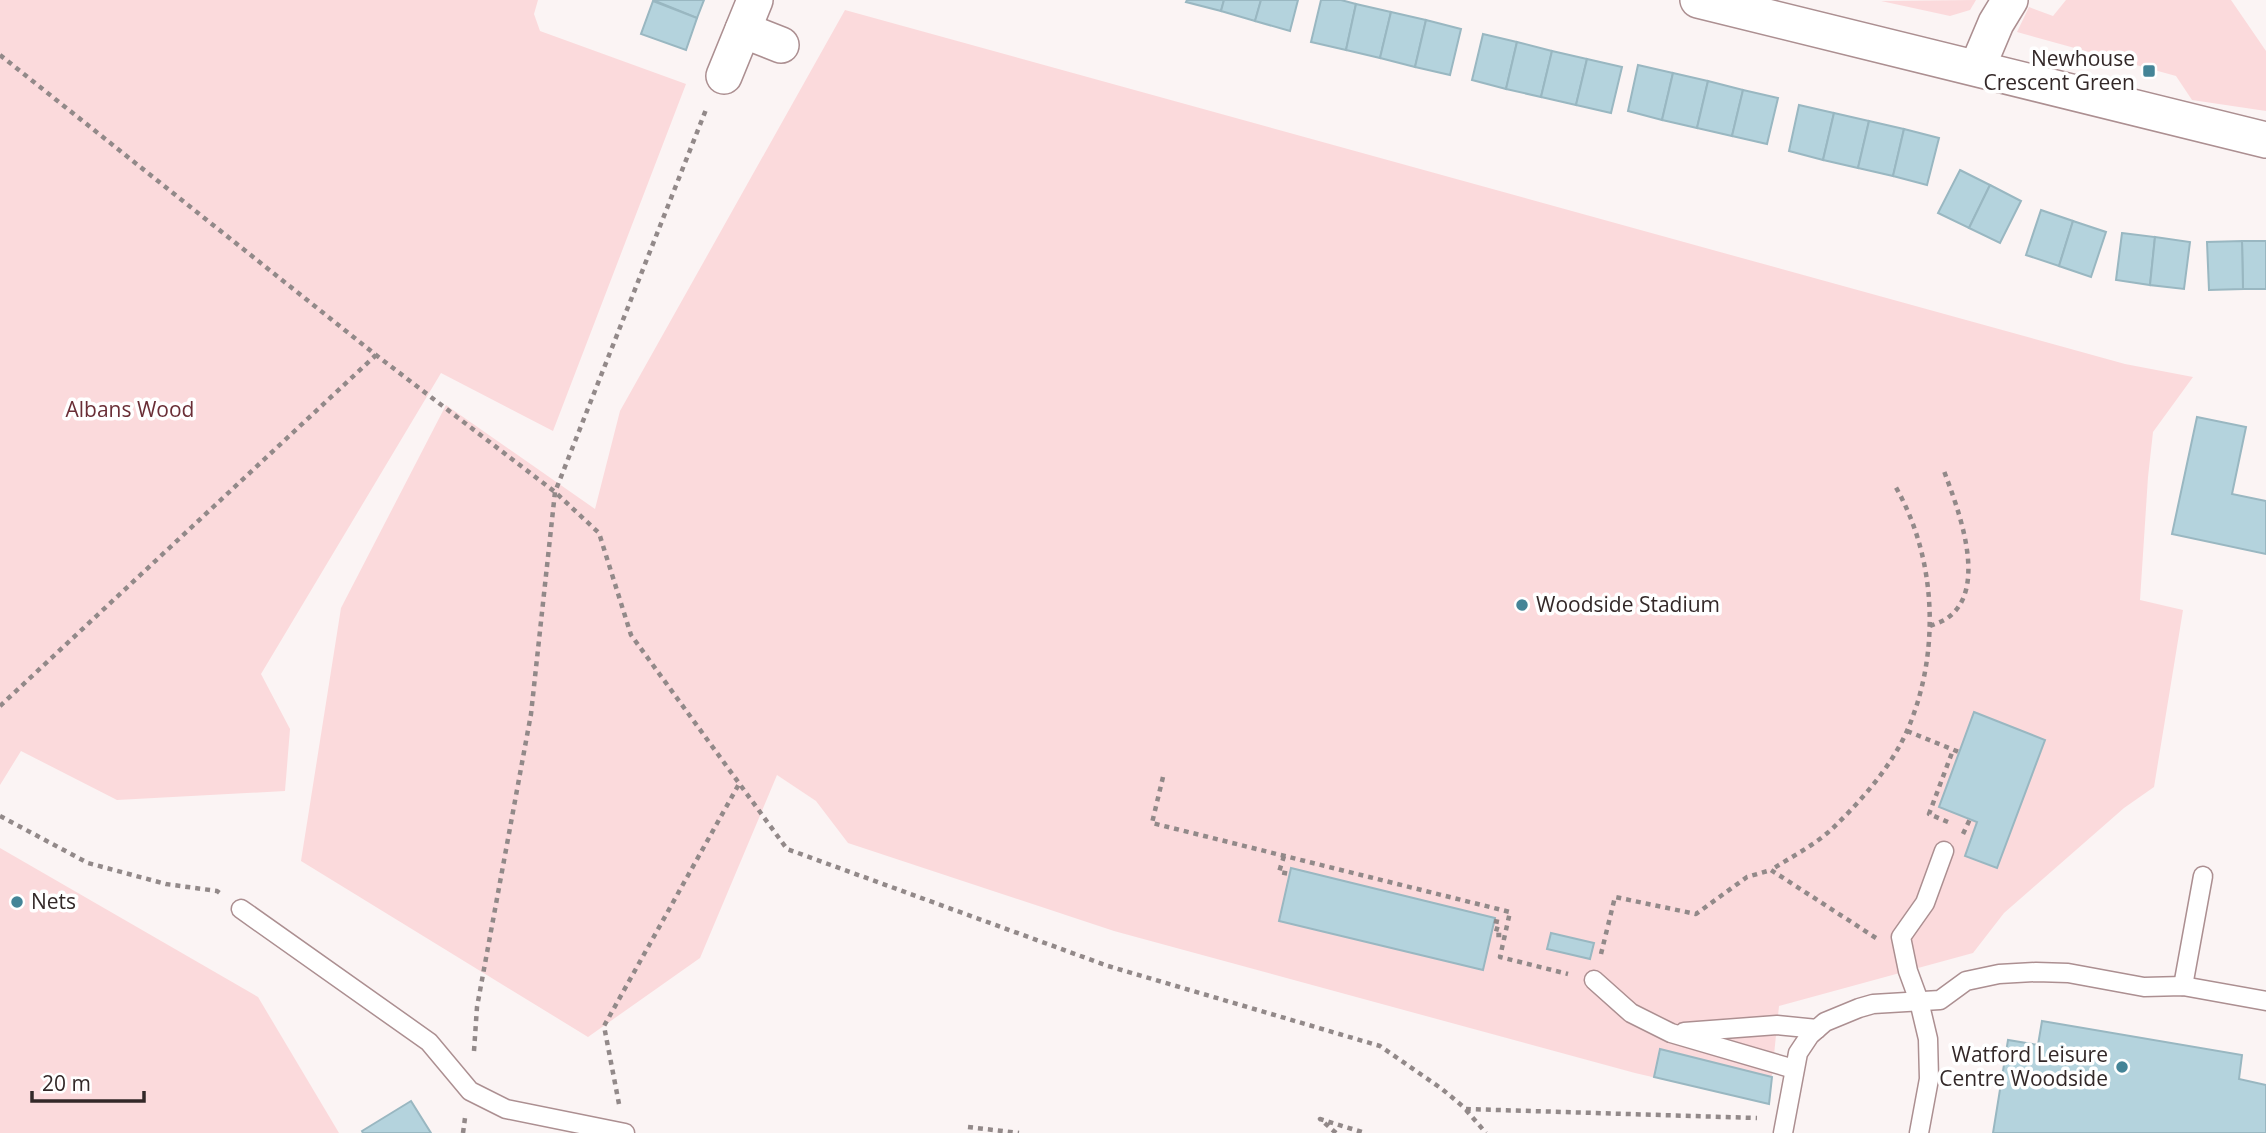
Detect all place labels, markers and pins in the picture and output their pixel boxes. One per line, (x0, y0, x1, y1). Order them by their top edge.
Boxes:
place label: Newhouse Crescent Green (1983, 44, 2135, 96)
marker: Newhouse Crescent Green (2141, 63, 2157, 79)
place label: Woodside Stadium (1536, 590, 1720, 618)
marker: Woodside Stadium (1514, 597, 1530, 613)
place label: Nets (31, 887, 76, 915)
marker: Nets (9, 894, 25, 910)
place label: Watford Leisure Centre Woodside (1939, 1040, 2108, 1092)
marker: Watford Leisure Centre Woodside (2114, 1059, 2130, 1075)

